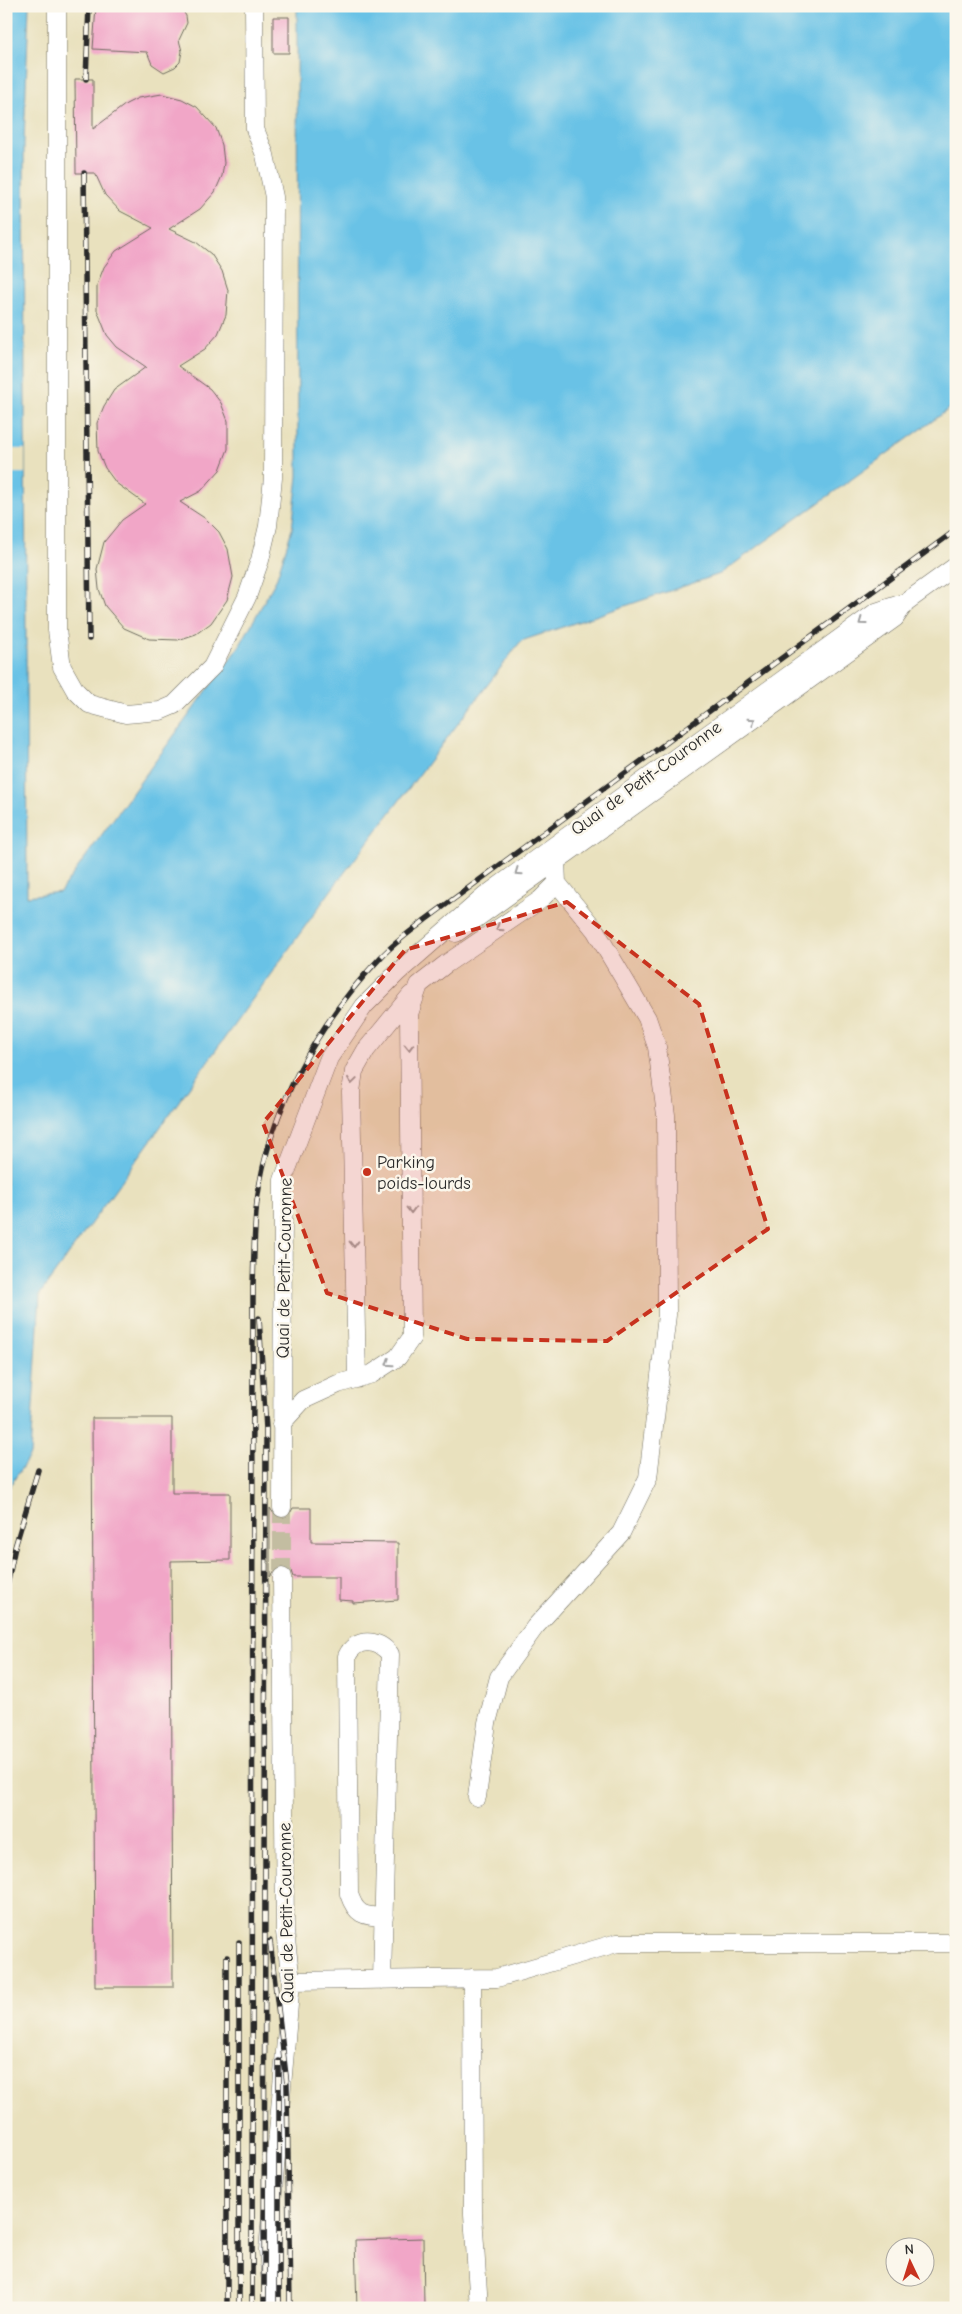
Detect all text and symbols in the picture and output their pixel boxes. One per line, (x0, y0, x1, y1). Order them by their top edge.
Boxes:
one-way arrow (858, 616, 868, 625)
street label: Quai de Petit-Couronne (567, 717, 726, 840)
one-way arrow (746, 718, 755, 726)
one-way arrow (515, 866, 524, 875)
one-way arrow (496, 922, 505, 931)
one-way arrow (404, 1044, 414, 1051)
one-way arrow (347, 1078, 358, 1086)
place label: Parking poids-lourds (377, 1152, 471, 1194)
marker: Parking poids-lourds (361, 1166, 373, 1178)
street label: Quai de Petit-Couronne (272, 1177, 297, 1359)
one-way arrow (406, 1206, 416, 1214)
one-way arrow (349, 1240, 359, 1248)
one-way arrow (386, 1357, 395, 1366)
street label: Quai de Petit-Couronne (274, 1822, 299, 2004)
north arrow (884, 2236, 934, 2286)
text: N (904, 2241, 914, 2258)

